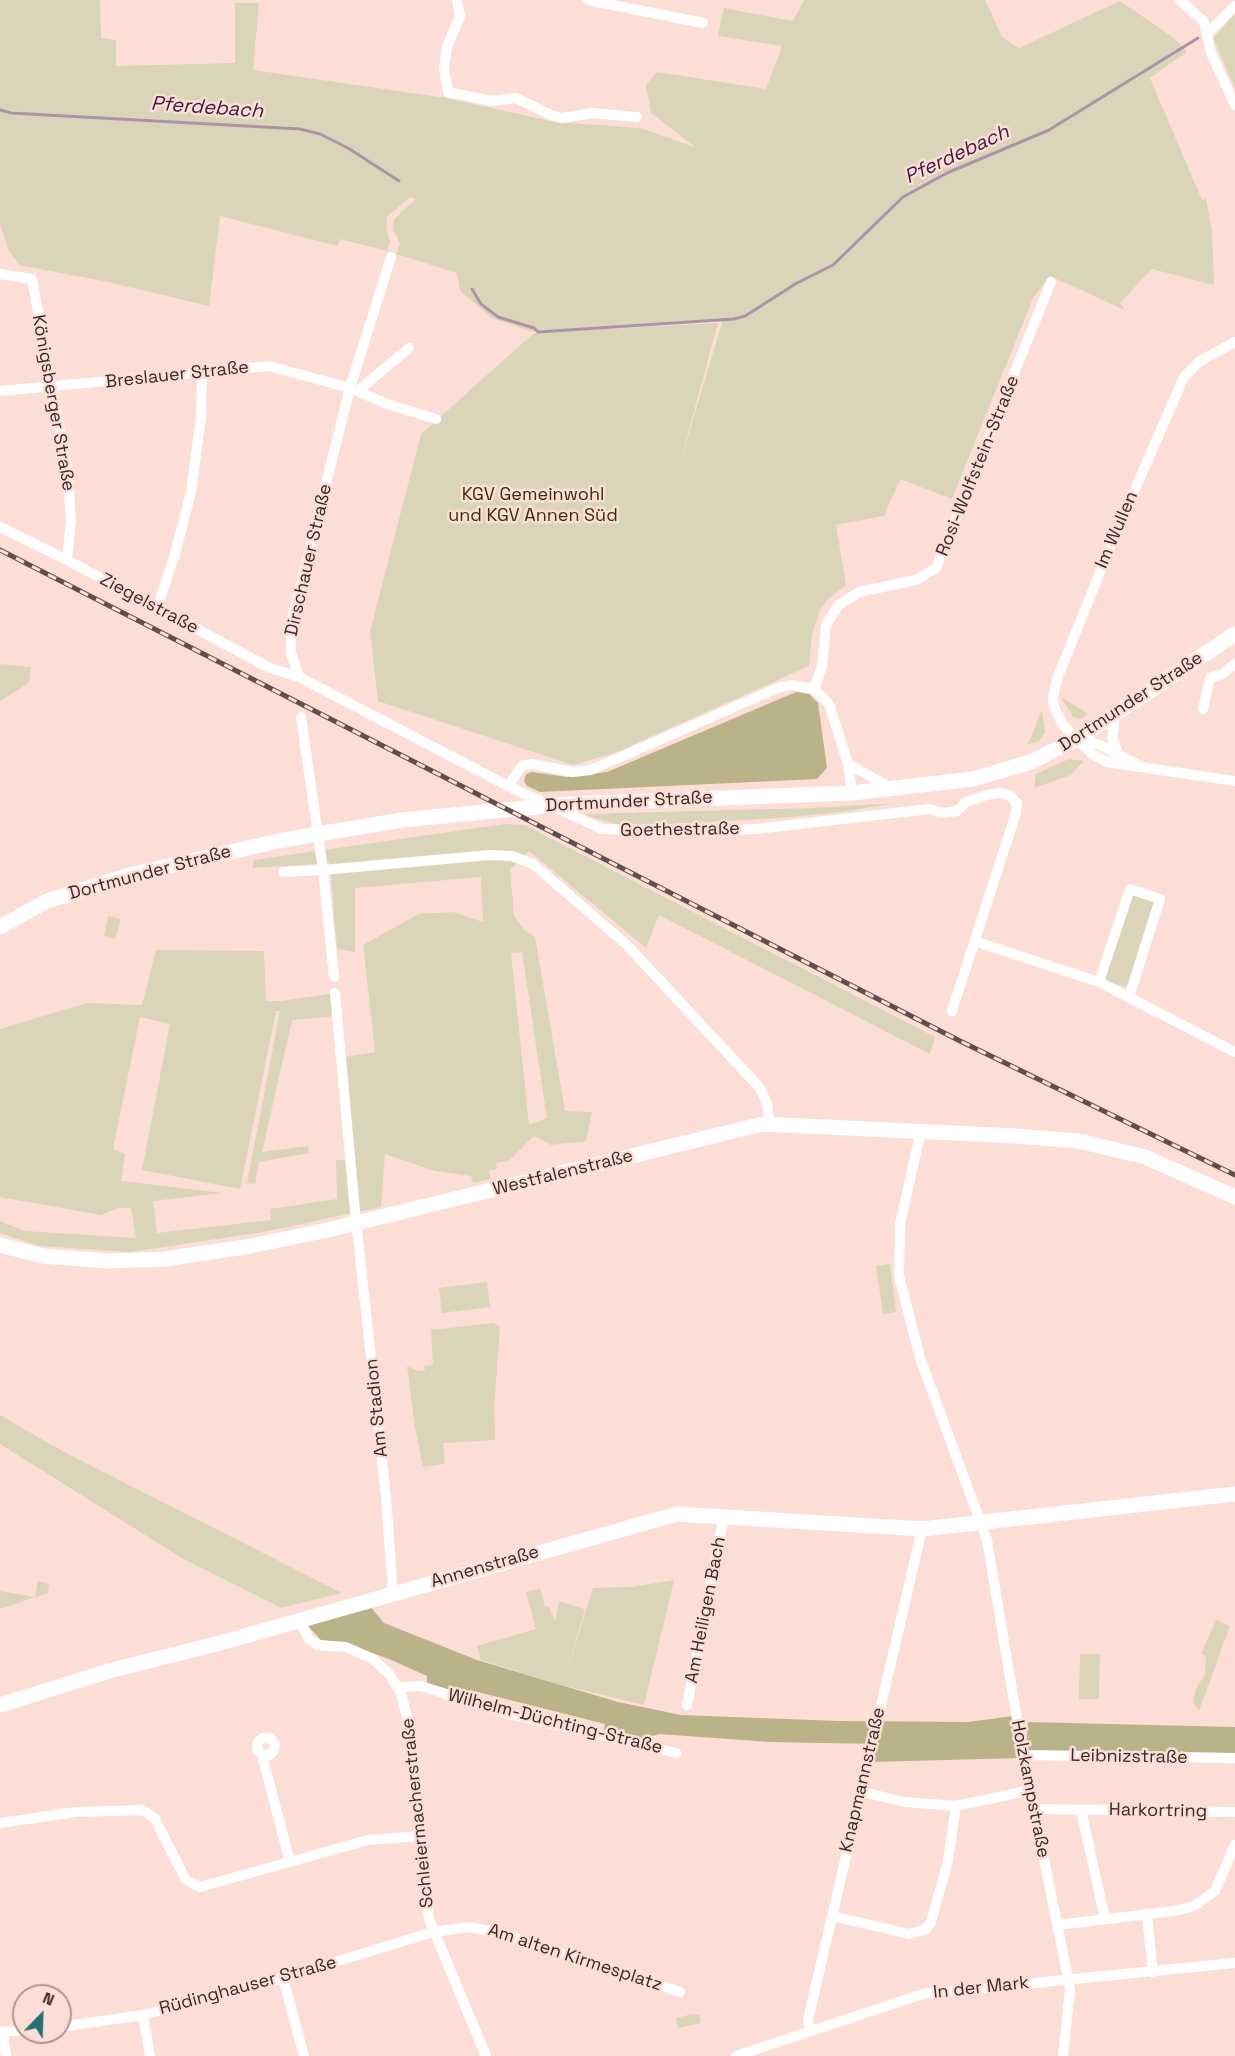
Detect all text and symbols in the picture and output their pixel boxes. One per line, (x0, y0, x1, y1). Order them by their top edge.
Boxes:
water label: Pferdebach (150, 92, 264, 124)
water label: Pferdebach (901, 120, 1013, 190)
street label: Königsberger Straße (27, 313, 79, 493)
street label: Breslauer Straße (104, 357, 250, 393)
street label: Rosi-Wolfstein-Straße (932, 373, 1024, 559)
street label: Dirschauer Straße (281, 482, 337, 638)
park label: KGV Gemeinwohl und KGV Annen Süd (448, 484, 618, 526)
street label: Im Wullen (1091, 488, 1143, 572)
street label: Ziegelstraße (96, 569, 202, 639)
street label: Dortmunder Straße (1055, 647, 1207, 757)
street label: Dortmunder Straße (545, 787, 713, 817)
street label: Goethestraße (620, 818, 740, 842)
street label: Dortmunder Straße (66, 841, 234, 905)
street label: Westfalenstraße (491, 1145, 635, 1201)
street label: Am Stadion (361, 1358, 393, 1458)
street label: Am Heiligen Bach (681, 1535, 731, 1685)
street label: Annenstraße (428, 1541, 542, 1593)
street label: Wilhelm-Düchting-Straße (445, 1685, 665, 1759)
street label: Knapmannstraße (836, 1705, 890, 1855)
street label: Schleiermacherstraße (397, 1717, 439, 1909)
street label: Holzkampstraße (1006, 1718, 1054, 1860)
street label: Leibnizstraße (1070, 1745, 1188, 1769)
street label: Harkortring (1109, 1799, 1207, 1823)
street label: Am alten Kirmesplatz (485, 1920, 665, 1996)
street label: Rüdinghauser Straße (157, 1952, 339, 2020)
street label: In der Mark (932, 1972, 1030, 2004)
north arrow (12, 1984, 72, 2044)
text: N (39, 1987, 57, 2011)

